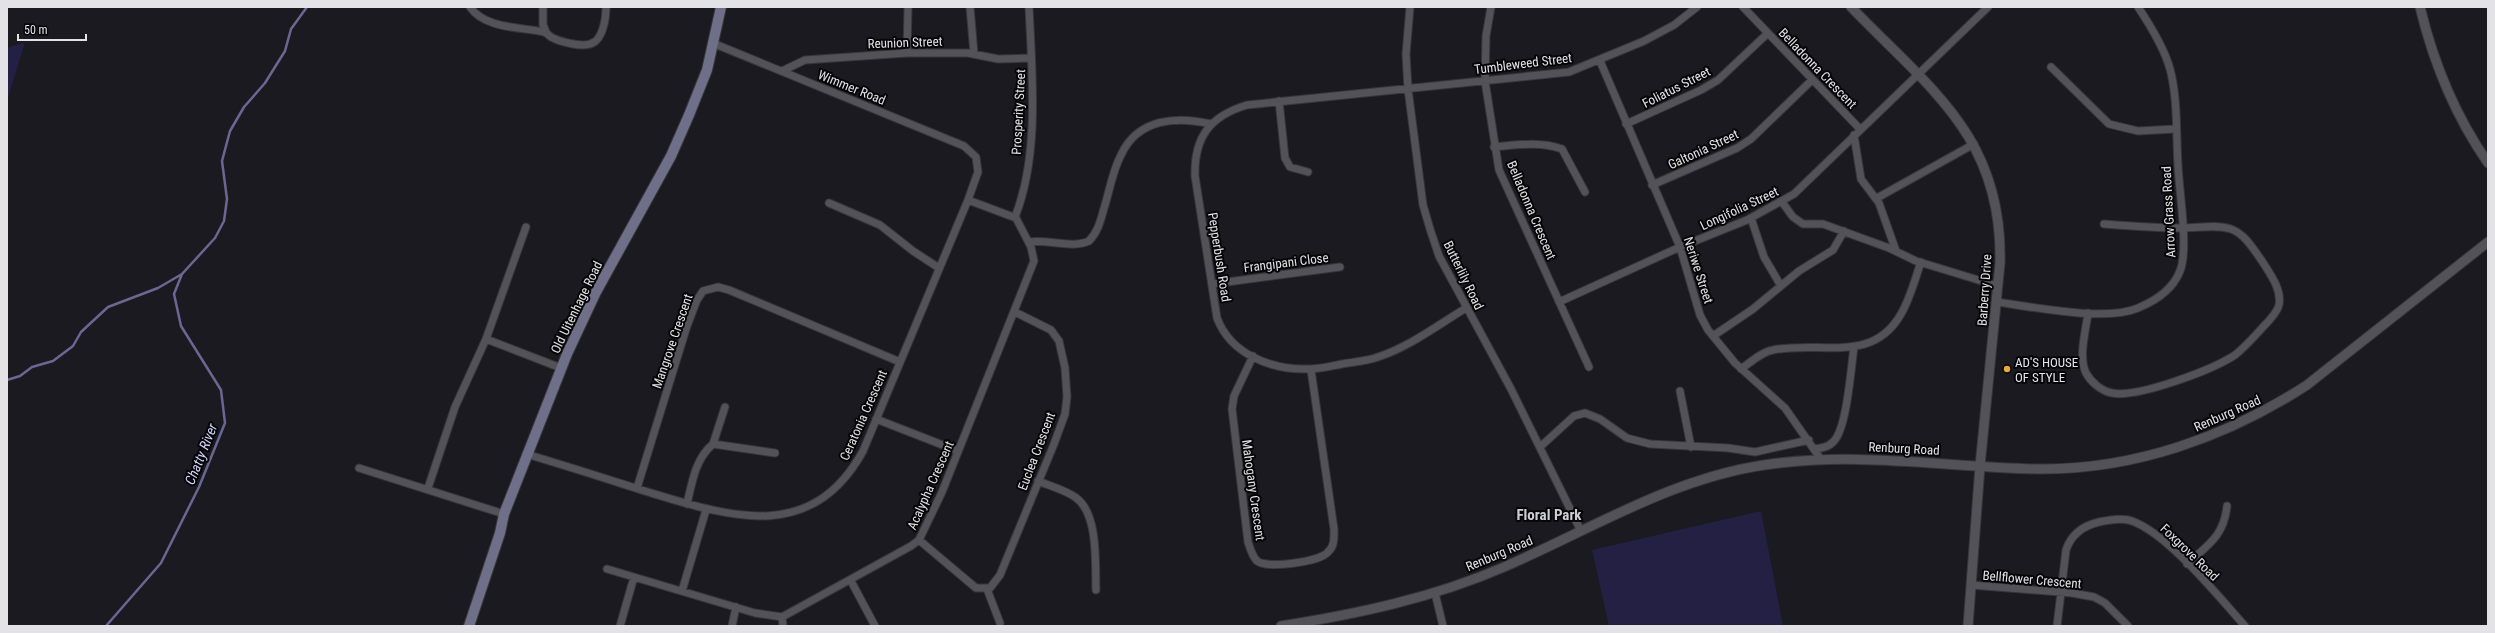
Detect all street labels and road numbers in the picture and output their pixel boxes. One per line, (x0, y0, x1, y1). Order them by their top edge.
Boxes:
street label: Belladonna Crescent (1776, 25, 1860, 112)
street label: Reunion Street (867, 34, 943, 51)
street label: Tumbleweed Street (1473, 50, 1573, 77)
street label: Foliatus Street (1640, 64, 1713, 111)
street label: Wimmer Road (816, 67, 888, 108)
street label: Prosperity Street (1009, 69, 1028, 155)
street label: Galtonia Street (1666, 127, 1741, 172)
street label: Belladonna Crescent (1504, 159, 1559, 262)
street label: Arrow Grass Road (2159, 166, 2178, 258)
street label: Longifolia Street (1698, 184, 1781, 233)
street label: Pepperbush Road (1205, 211, 1234, 303)
street label: Neriwe Street (1681, 235, 1716, 305)
street label: Butterlily Road (1440, 238, 1487, 312)
street label: Frangipani Close (1243, 250, 1329, 275)
street label: Barberry Drive (1974, 254, 1994, 327)
street label: Old Uitenhage Road (548, 259, 605, 356)
street label: Mangrove Crescent (649, 292, 696, 390)
street label: Ceratonia Crescent (837, 367, 890, 463)
street label: Renburg Road (2192, 392, 2263, 435)
street label: Euclea Crescent (1015, 410, 1058, 492)
street label: Acalypha Crescent (904, 438, 957, 532)
street label: Mahogany Crescent (1239, 439, 1268, 542)
street label: Renburg Road (1868, 439, 1940, 458)
street label: Foxgrove Road (2157, 521, 2222, 584)
street label: Renburg Road (1463, 533, 1535, 574)
street label: Bellflower Crescent (1982, 568, 2082, 591)

